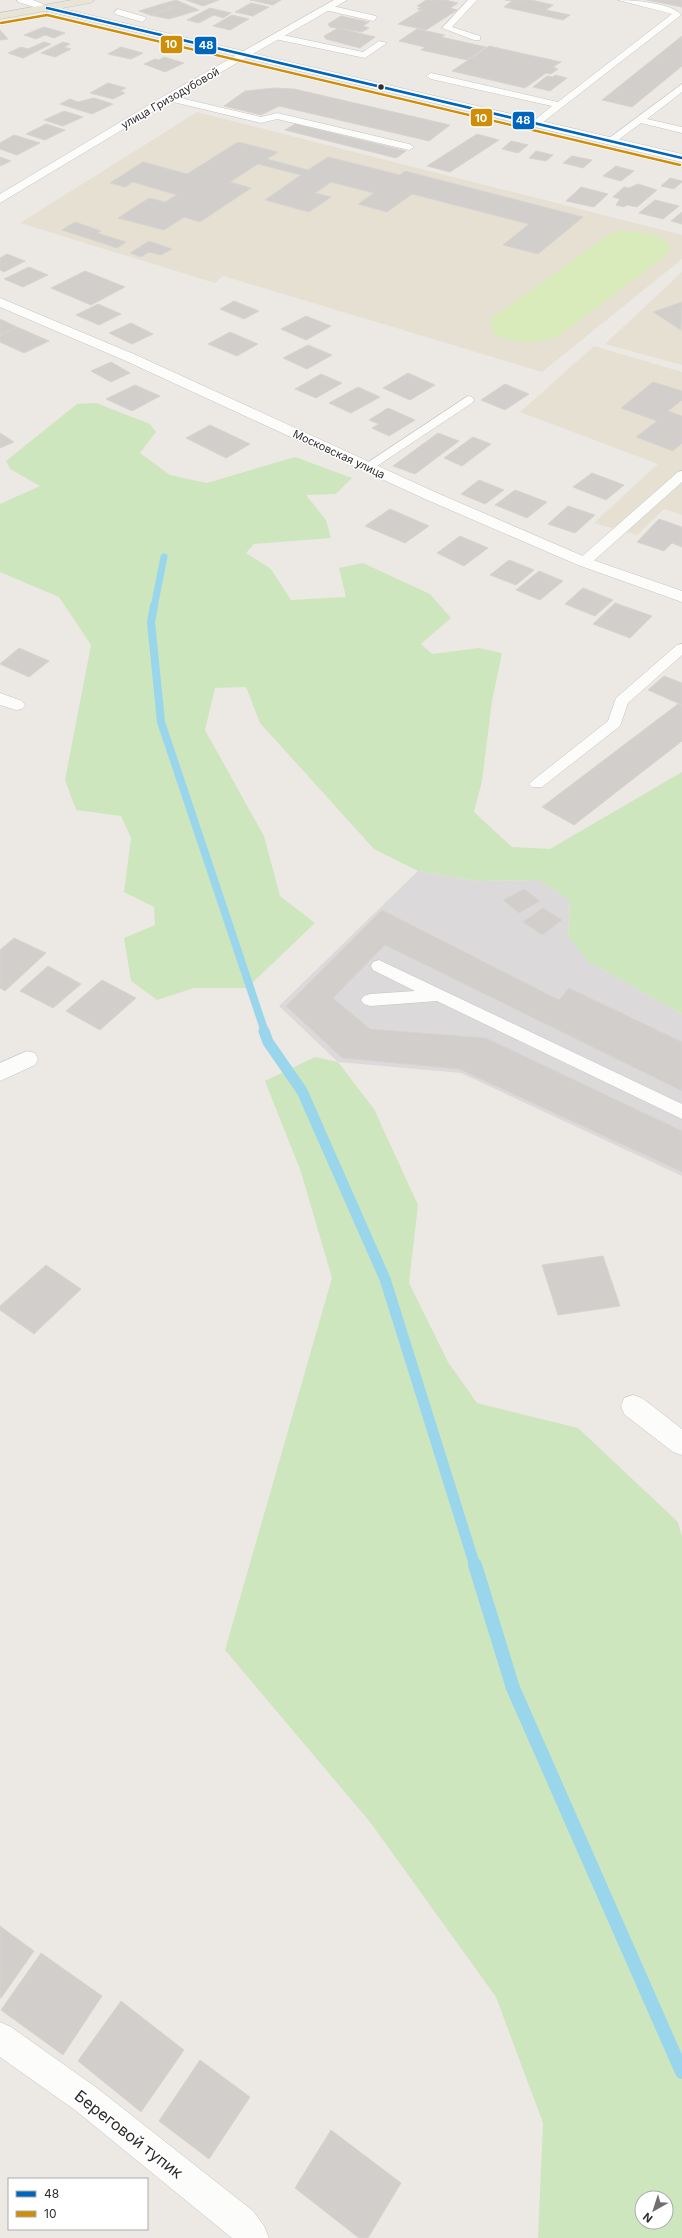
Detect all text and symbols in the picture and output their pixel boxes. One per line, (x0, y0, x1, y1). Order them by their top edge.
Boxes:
line badge: 10 (160, 35, 183, 54)
line badge: 48 (194, 36, 217, 55)
text: 10 (165, 37, 177, 51)
text: 48 (199, 38, 213, 52)
street label: улица Гризодубовой (118, 64, 222, 132)
unlabelled marker (376, 82, 386, 92)
line badge: 10 (470, 108, 493, 127)
text: 10 (475, 111, 487, 125)
line badge: 48 (512, 111, 535, 130)
text: 48 (516, 113, 530, 127)
street label: Московская улица (291, 426, 387, 482)
street label: Береговой тупик (71, 2086, 187, 2183)
legend (8, 2178, 148, 2230)
text: 48 (44, 2186, 59, 2201)
north arrow (634, 2190, 674, 2230)
text: 10 (44, 2206, 56, 2221)
text: N (640, 2210, 655, 2226)

